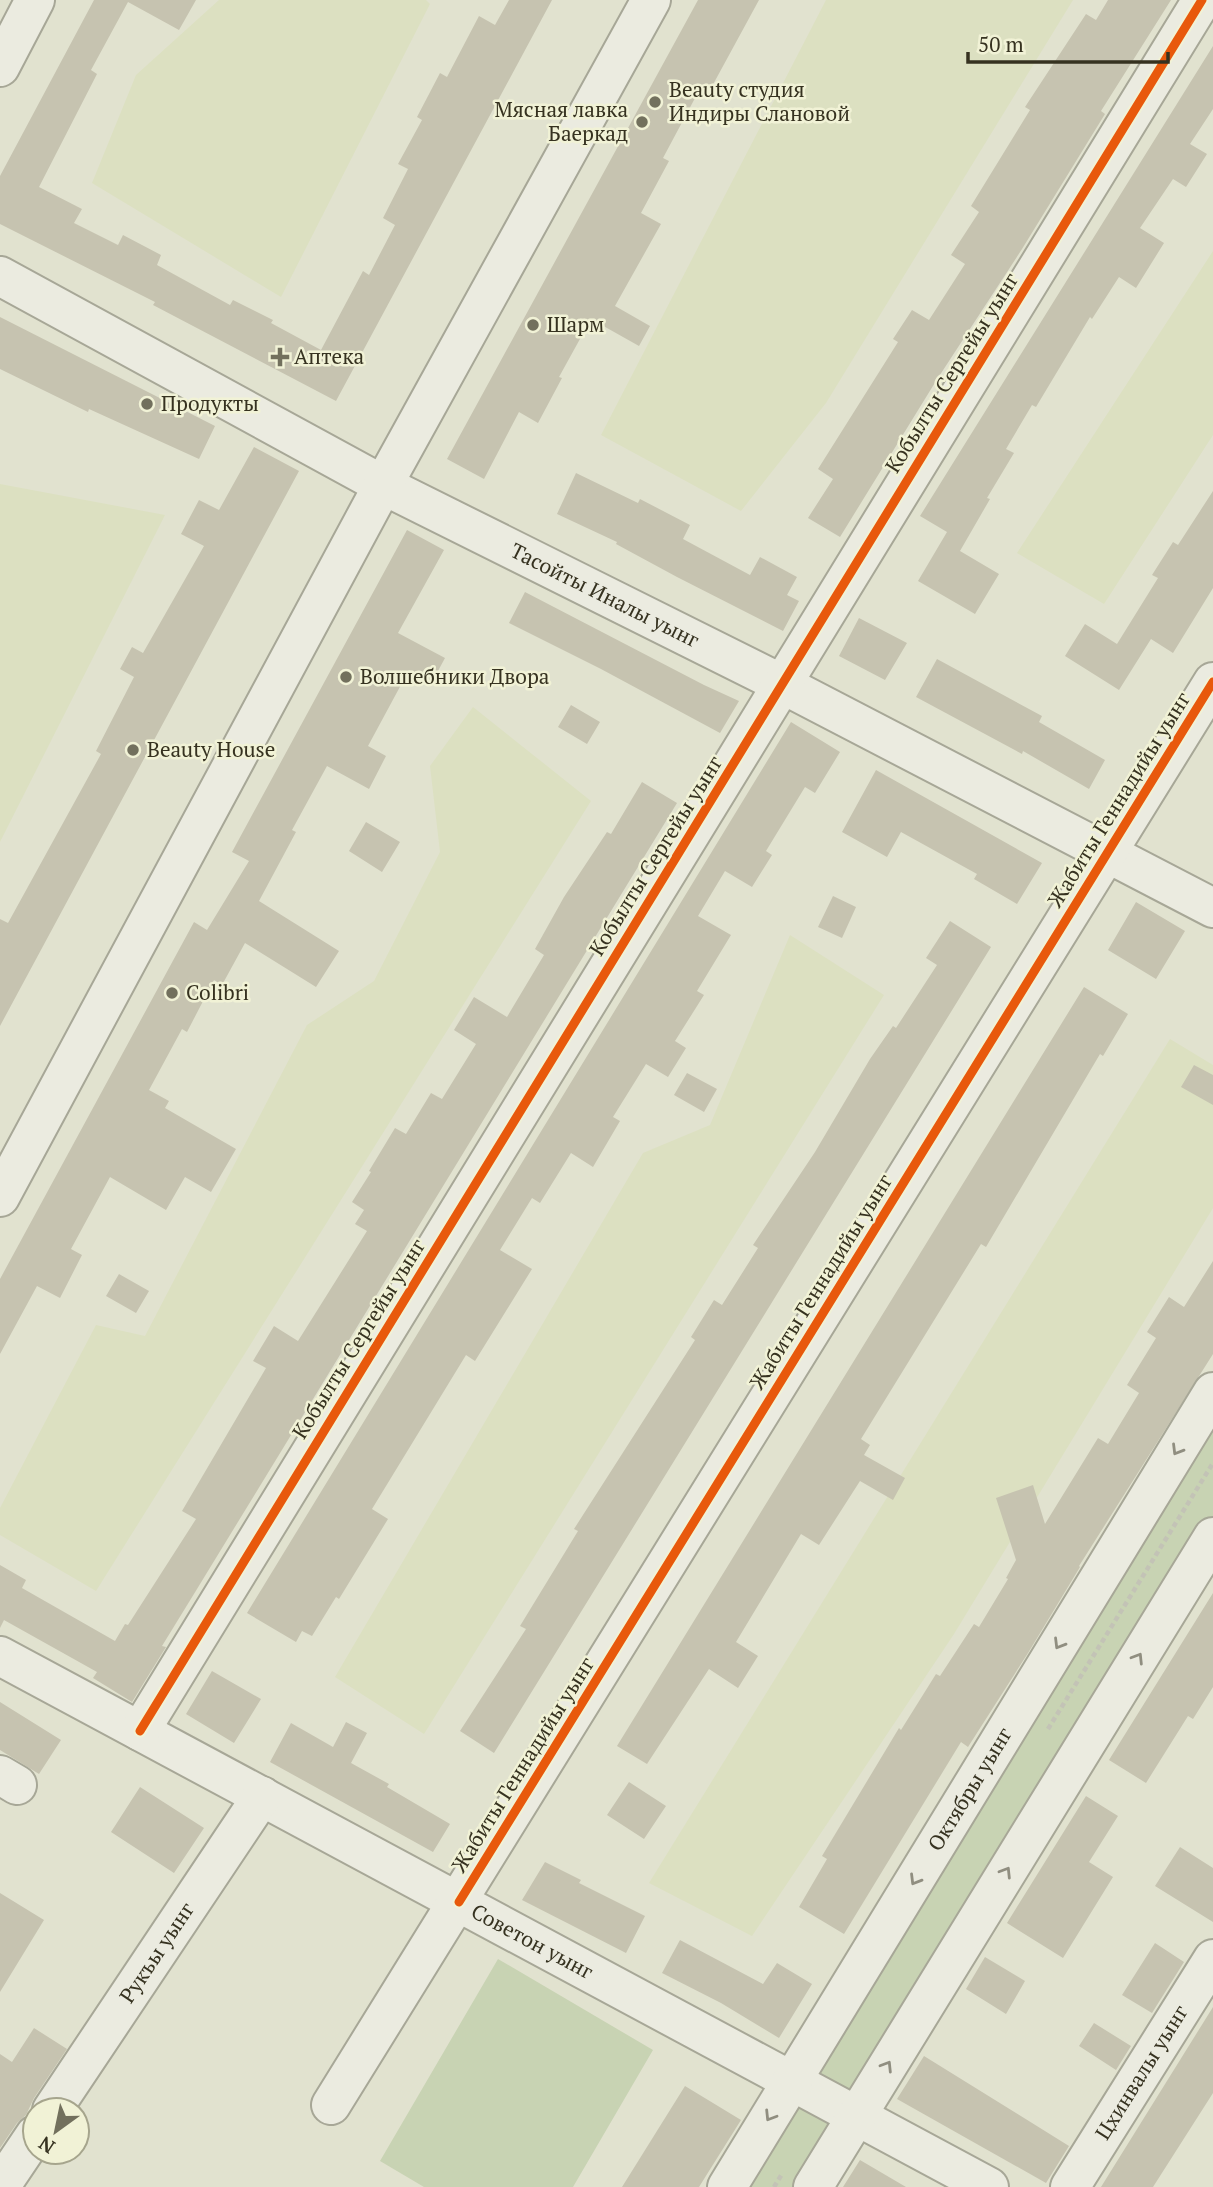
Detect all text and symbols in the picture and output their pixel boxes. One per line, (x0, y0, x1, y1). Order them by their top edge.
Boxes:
scale bar (968, 21, 1168, 65)
text: 50 m (978, 30, 1024, 58)
place label: Beauty студия Индиры Слановой (669, 75, 850, 127)
marker: Beauty студия Индиры Слановой (647, 94, 663, 110)
place label: Мясная лавка Баеркад (495, 95, 628, 147)
marker: Мясная лавка Баеркад (634, 114, 650, 130)
street label: Кобылты Сергейы уынг (878, 267, 1024, 478)
place label: Шарм (547, 310, 604, 338)
marker: Шарм (525, 317, 541, 333)
place label: Аптека (294, 342, 364, 370)
marker: Аптека (272, 349, 288, 365)
place label: Продукты (161, 389, 259, 417)
marker: Продукты (139, 396, 155, 412)
street label: Тасойты Иналы уынг (506, 536, 704, 653)
place label: Волшебники Двора (360, 662, 550, 690)
marker: Волшебники Двора (338, 669, 354, 685)
street label: Жабиты Геннадийы уынг (1040, 686, 1196, 913)
place label: Beauty House (147, 735, 275, 763)
marker: Beauty House (125, 742, 141, 758)
street label: Кобылты Сергейы уынг (582, 750, 728, 961)
place label: Colibri (186, 978, 249, 1006)
marker: Colibri (164, 985, 180, 1001)
street label: Жабиты Геннадийы уынг (742, 1168, 898, 1395)
street label: Кобылты Сергейы уынг (285, 1233, 431, 1444)
one-way arrow (1173, 1443, 1186, 1456)
one-way arrow (1054, 1637, 1067, 1650)
street label: Жабиты Геннадийы уынг (444, 1651, 600, 1878)
one-way arrow (1130, 1652, 1143, 1665)
street label: Октябры уынг (921, 1722, 1018, 1856)
one-way arrow (998, 1867, 1011, 1880)
one-way arrow (910, 1873, 923, 1886)
street label: Рукъы уынг (113, 1897, 200, 2008)
street label: Советон уынг (467, 1897, 599, 1985)
street label: Цхинвалы уынг (1088, 1999, 1194, 2145)
one-way arrow (879, 2061, 892, 2074)
north arrow (21, 2096, 91, 2166)
one-way arrow (766, 2109, 779, 2122)
text: N (33, 2131, 59, 2160)

